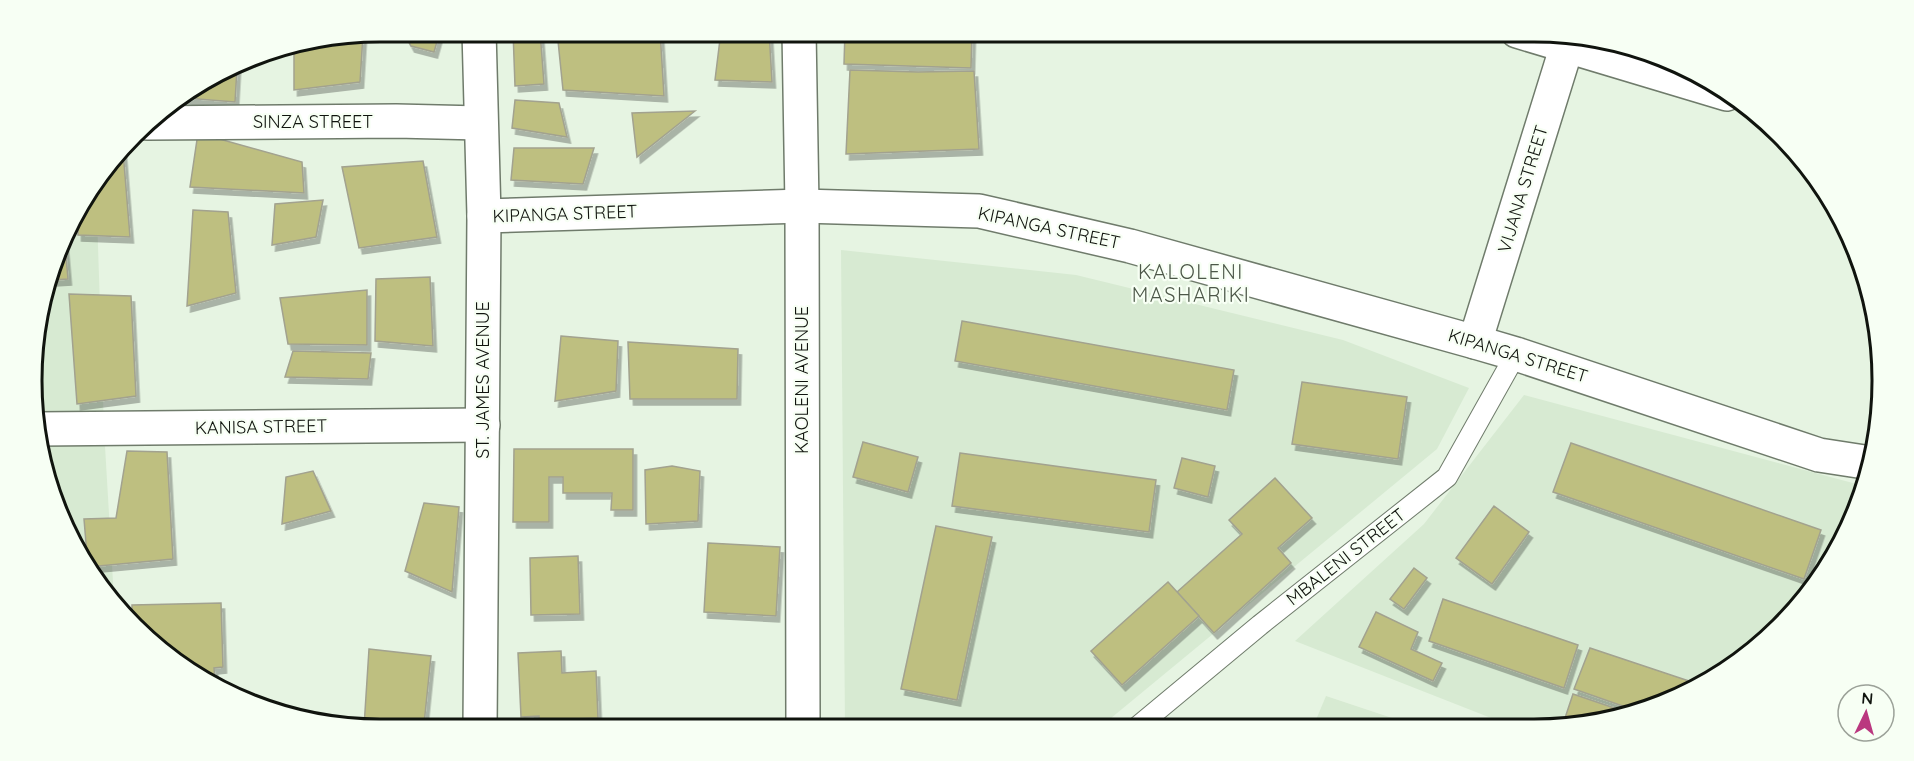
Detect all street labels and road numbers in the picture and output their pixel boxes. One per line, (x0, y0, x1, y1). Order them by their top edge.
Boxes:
street label: SINZA STREET (253, 110, 373, 133)
street label: VIJANA STREET (1492, 122, 1553, 255)
street label: KIPANGA STREET (492, 199, 638, 228)
street label: KIPANGA STREET (976, 201, 1122, 254)
street label: ST. JAMES AVENUE (471, 301, 494, 459)
street label: KAOLENI AVENUE (790, 306, 813, 454)
street label: KIPANGA STREET (1446, 323, 1591, 388)
street label: KANISA STREET (195, 414, 328, 439)
street label: MBALENI STREET (1282, 503, 1410, 610)

